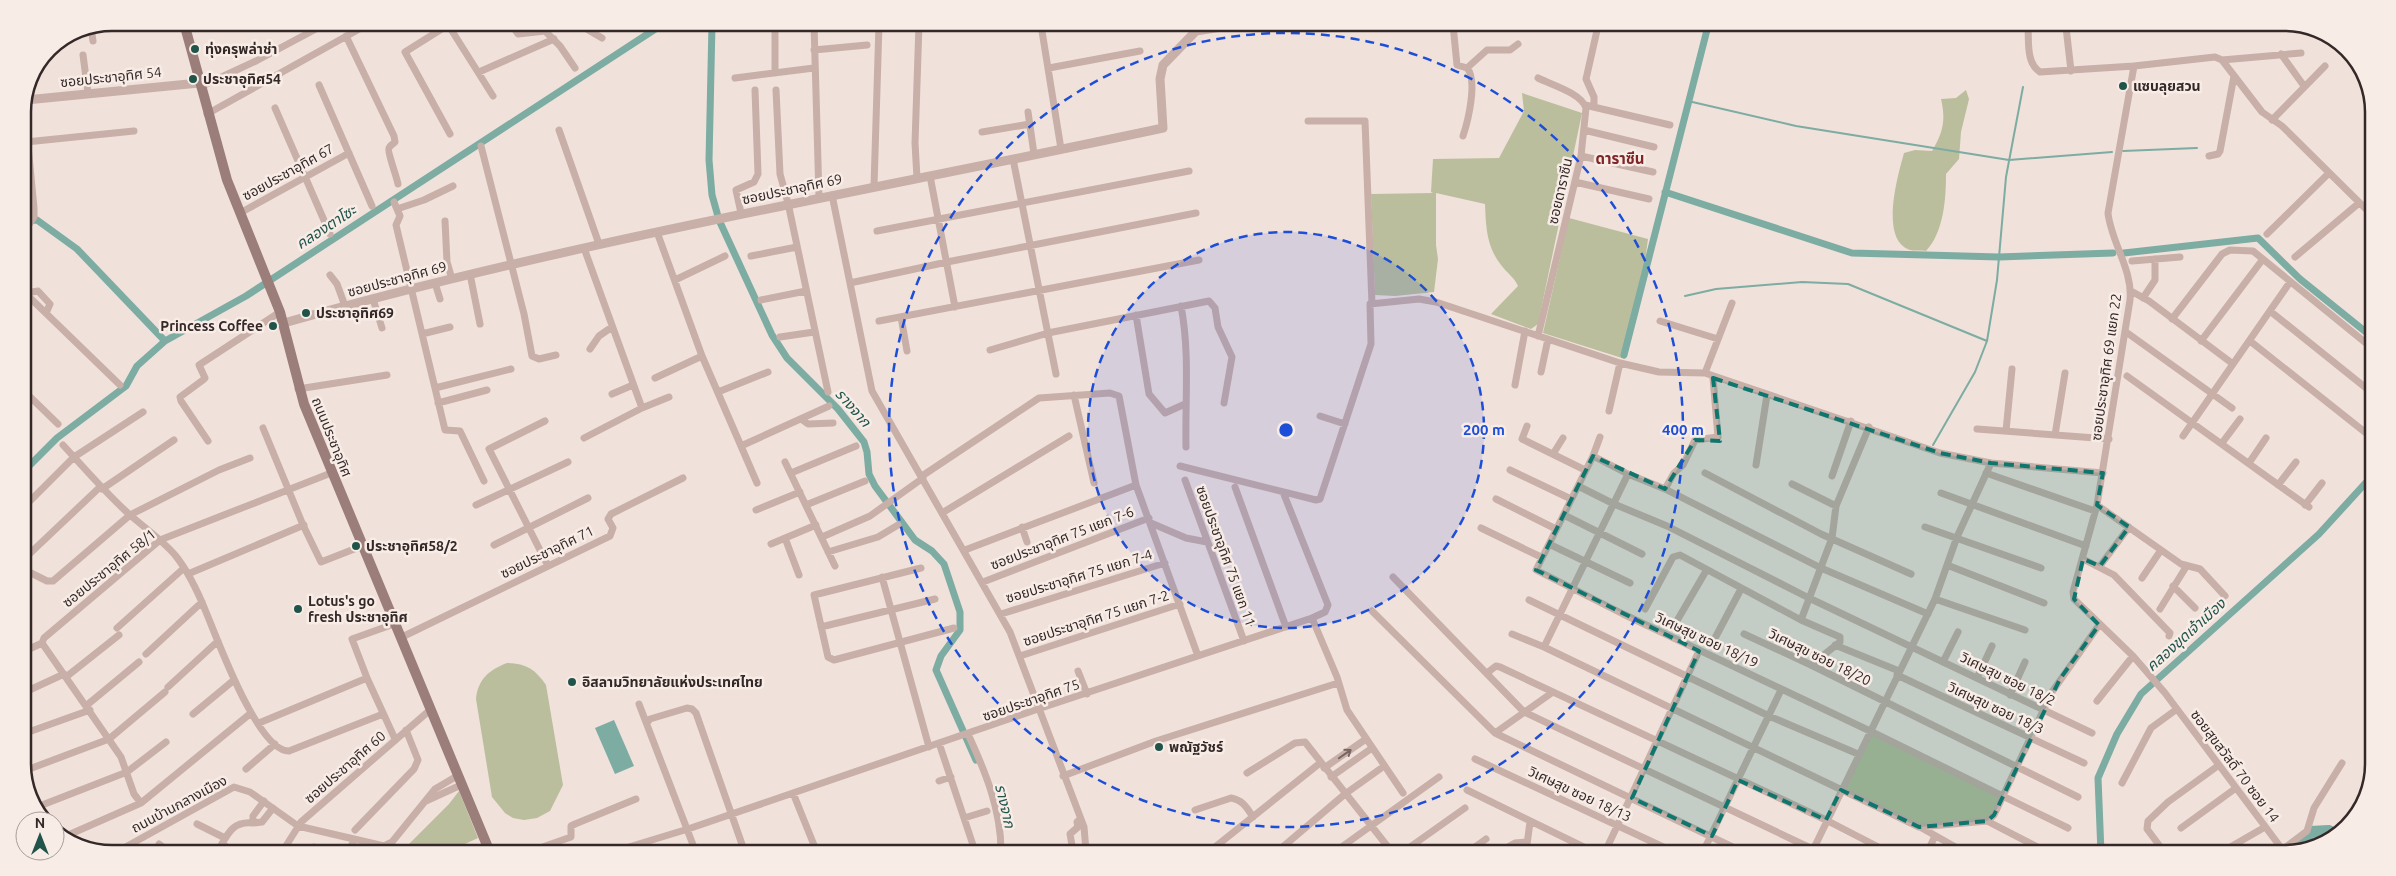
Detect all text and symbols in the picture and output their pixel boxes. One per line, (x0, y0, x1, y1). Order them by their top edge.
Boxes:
place label: ทุ่งครุพล่าช่า (205, 41, 277, 58)
marker: ทุ่งครุพล่าช่า (189, 43, 201, 55)
street label: ซอยประชาอุทิศ 54 (59, 64, 163, 91)
place label: ประชาอุทิศ54 (203, 71, 281, 88)
marker: ประชาอุทิศ54 (187, 73, 199, 85)
place label: แซบลุยสวน (2133, 78, 2201, 95)
marker: แซบลุยสวน (2117, 80, 2129, 92)
street label: ซอยประชาอุทิศ 67 (240, 140, 337, 205)
district label: ดาราซีน (1595, 150, 1645, 167)
street label: ซอยดาราซีน (1545, 156, 1575, 226)
street label: ซอยประชาอุทิศ 69 (740, 171, 844, 208)
water label: คลองตาโซะ (293, 200, 360, 252)
street label: ซอยประชาอุทิศ 69 (346, 258, 449, 301)
street label: ซอยประชาอุทิศ 69 แยก 22 (2088, 292, 2125, 442)
place label: ประชาอุทิศ69 (316, 305, 394, 322)
marker: ประชาอุทิศ69 (300, 307, 312, 319)
place label: Princess Coffee (160, 318, 263, 334)
marker: Princess Coffee (267, 320, 279, 332)
water label: รางจาก (832, 385, 875, 431)
street label: ถนนประชาอุทิศ (308, 395, 355, 480)
centre of rings (1277, 421, 1295, 439)
text: 200 m (1463, 421, 1505, 438)
text: 400 m (1662, 421, 1704, 438)
street label: ซอยประชาอุทิศ 75 แยก 11 (1192, 484, 1259, 629)
street label: ซอยประชาอุทิศ 75 แยก 7-6 (988, 503, 1136, 574)
street label: ซอยประชาอุทิศ 71 (498, 522, 597, 582)
street label: ซอยประชาอุทิศ 58/1 (59, 526, 159, 611)
place label: ประชาอุทิศ58/2 (366, 538, 458, 555)
marker: ประชาอุทิศ58/2 (350, 540, 362, 552)
street label: ซอยประชาอุทิศ 75 แยก 7-4 (1004, 546, 1155, 607)
street label: ซอยประชาอุทิศ 75 แยก 7-2 (1021, 587, 1171, 650)
place label: Lotus's go fresh ประชาอุทิศ (308, 593, 408, 626)
water label: คลองขุดเจ้าเมือง (2143, 594, 2230, 675)
marker: Lotus's go fresh ประชาอุทิศ (292, 603, 304, 615)
street label: วิเศษสุข ซอย 18/19 (1652, 609, 1761, 672)
street label: วิเศษสุข ซอย 18/20 (1765, 625, 1874, 690)
street label: วิเศษสุข ซอย 18/2 (1957, 649, 2058, 710)
place label: อิสลามวิทยาลัยแห่งประเทศไทย (582, 674, 763, 690)
marker: อิสลามวิทยาลัยแห่งประเทศไทย (566, 676, 578, 688)
street label: ซอยประชาอุทิศ 75 (980, 676, 1082, 725)
street label: วิเศษสุข ซอย 18/3 (1944, 678, 2046, 738)
street label: ซอยสุขสวัสดิ์ 70 ซอย 14 (2187, 707, 2283, 826)
street label: ซอยประชาอุทิศ 60 (301, 727, 389, 807)
place label: พณัฐวัชร์ (1169, 739, 1223, 755)
marker: พณัฐวัชร์ (1153, 741, 1165, 753)
one-way arrow (1338, 749, 1352, 759)
street label: วิเศษสุข ซอย 18/13 (1525, 763, 1634, 826)
street label: ถนนบ้านกลางเมือง (128, 772, 230, 836)
water label: รางจาก (992, 782, 1019, 830)
north arrow (15, 811, 65, 861)
text: N (35, 815, 45, 831)

